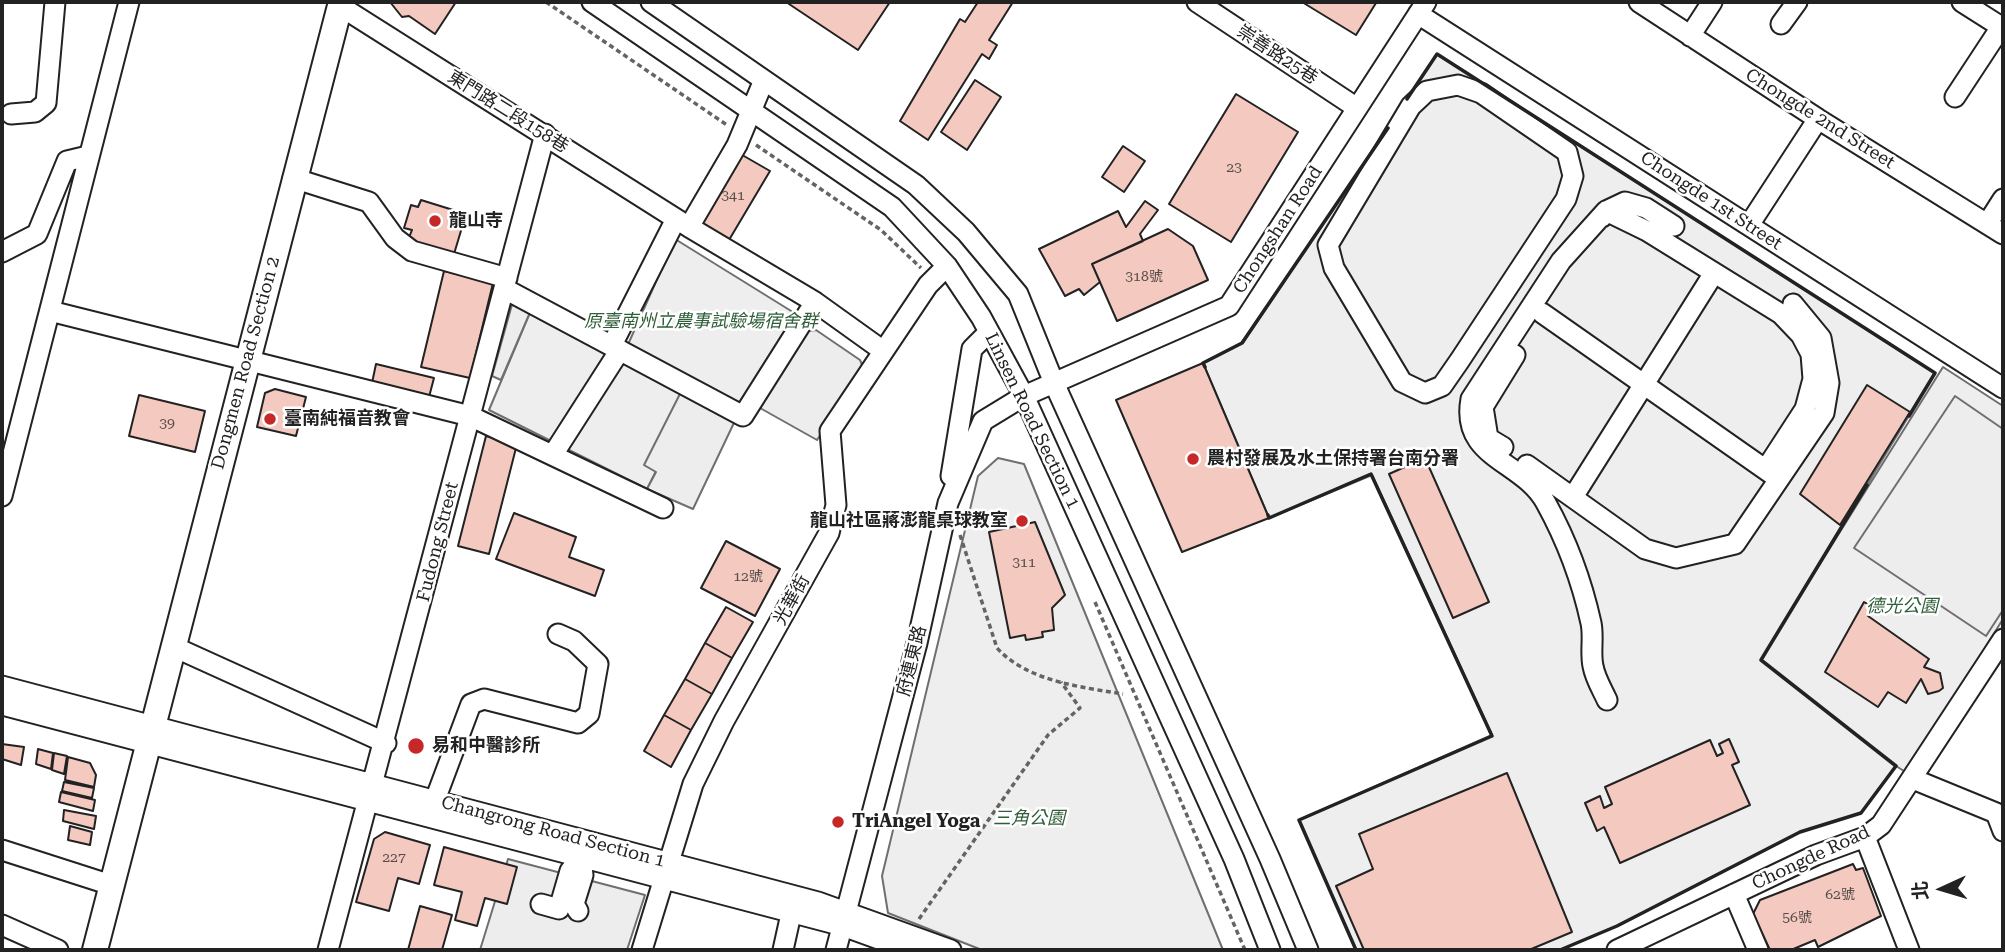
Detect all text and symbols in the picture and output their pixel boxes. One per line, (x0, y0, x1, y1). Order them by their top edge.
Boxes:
street label: 崇善路25巷 (1232, 21, 1322, 89)
street label: Chongde 2nd Street (1741, 64, 1899, 174)
street label: 東門路二段158巷 (444, 66, 572, 158)
street label: Chongde 1st Street (1636, 147, 1786, 255)
house number: 23 (1226, 160, 1242, 176)
street label: Chongshan Road (1229, 162, 1327, 298)
house number: 341 (721, 188, 745, 204)
place label: 龍山寺 (449, 210, 503, 232)
marker: 龍山寺 (427, 213, 443, 229)
street label: Dongmen Road Section 2 (207, 254, 285, 472)
house number: 318號 (1125, 269, 1163, 285)
park label: 原臺南州立農事試驗場宿舍群 (584, 311, 818, 333)
street label: Linsen Road Section 1 (980, 330, 1084, 512)
place label: 臺南純福音教會 (284, 408, 410, 430)
marker: 臺南純福音教會 (262, 411, 278, 427)
house number: 39 (159, 416, 175, 432)
place label: 農村發展及水土保持署台南分署 (1207, 448, 1459, 470)
marker: 農村發展及水土保持署台南分署 (1185, 451, 1201, 467)
street label: Fudong Street (413, 480, 463, 604)
place label: 龍山社區蔣澎龍桌球教室 (810, 510, 1008, 532)
marker: 龍山社區蔣澎龍桌球教室 (1014, 513, 1030, 529)
house number: 311 (1012, 555, 1036, 571)
house number: 12號 (733, 569, 763, 585)
street label: 光華街 (769, 571, 815, 629)
park label: 德光公園 (1866, 596, 1938, 618)
street label: 府連東路 (893, 623, 931, 699)
place label: 易和中醫診所 (432, 735, 540, 757)
marker: 易和中醫診所 (406, 736, 426, 756)
street label: Changrong Road Section 1 (439, 792, 667, 872)
park label: 三角公園 (993, 808, 1065, 830)
place label: TriAngel Yoga (852, 811, 980, 833)
marker: TriAngel Yoga (830, 814, 846, 830)
street label: Chongde Road (1749, 821, 1873, 895)
house number: 227 (382, 850, 406, 866)
north arrow (1907, 854, 1977, 924)
text: 北 (1908, 880, 1933, 901)
house number: 62號 (1825, 887, 1855, 903)
house number: 56號 (1782, 910, 1812, 926)

